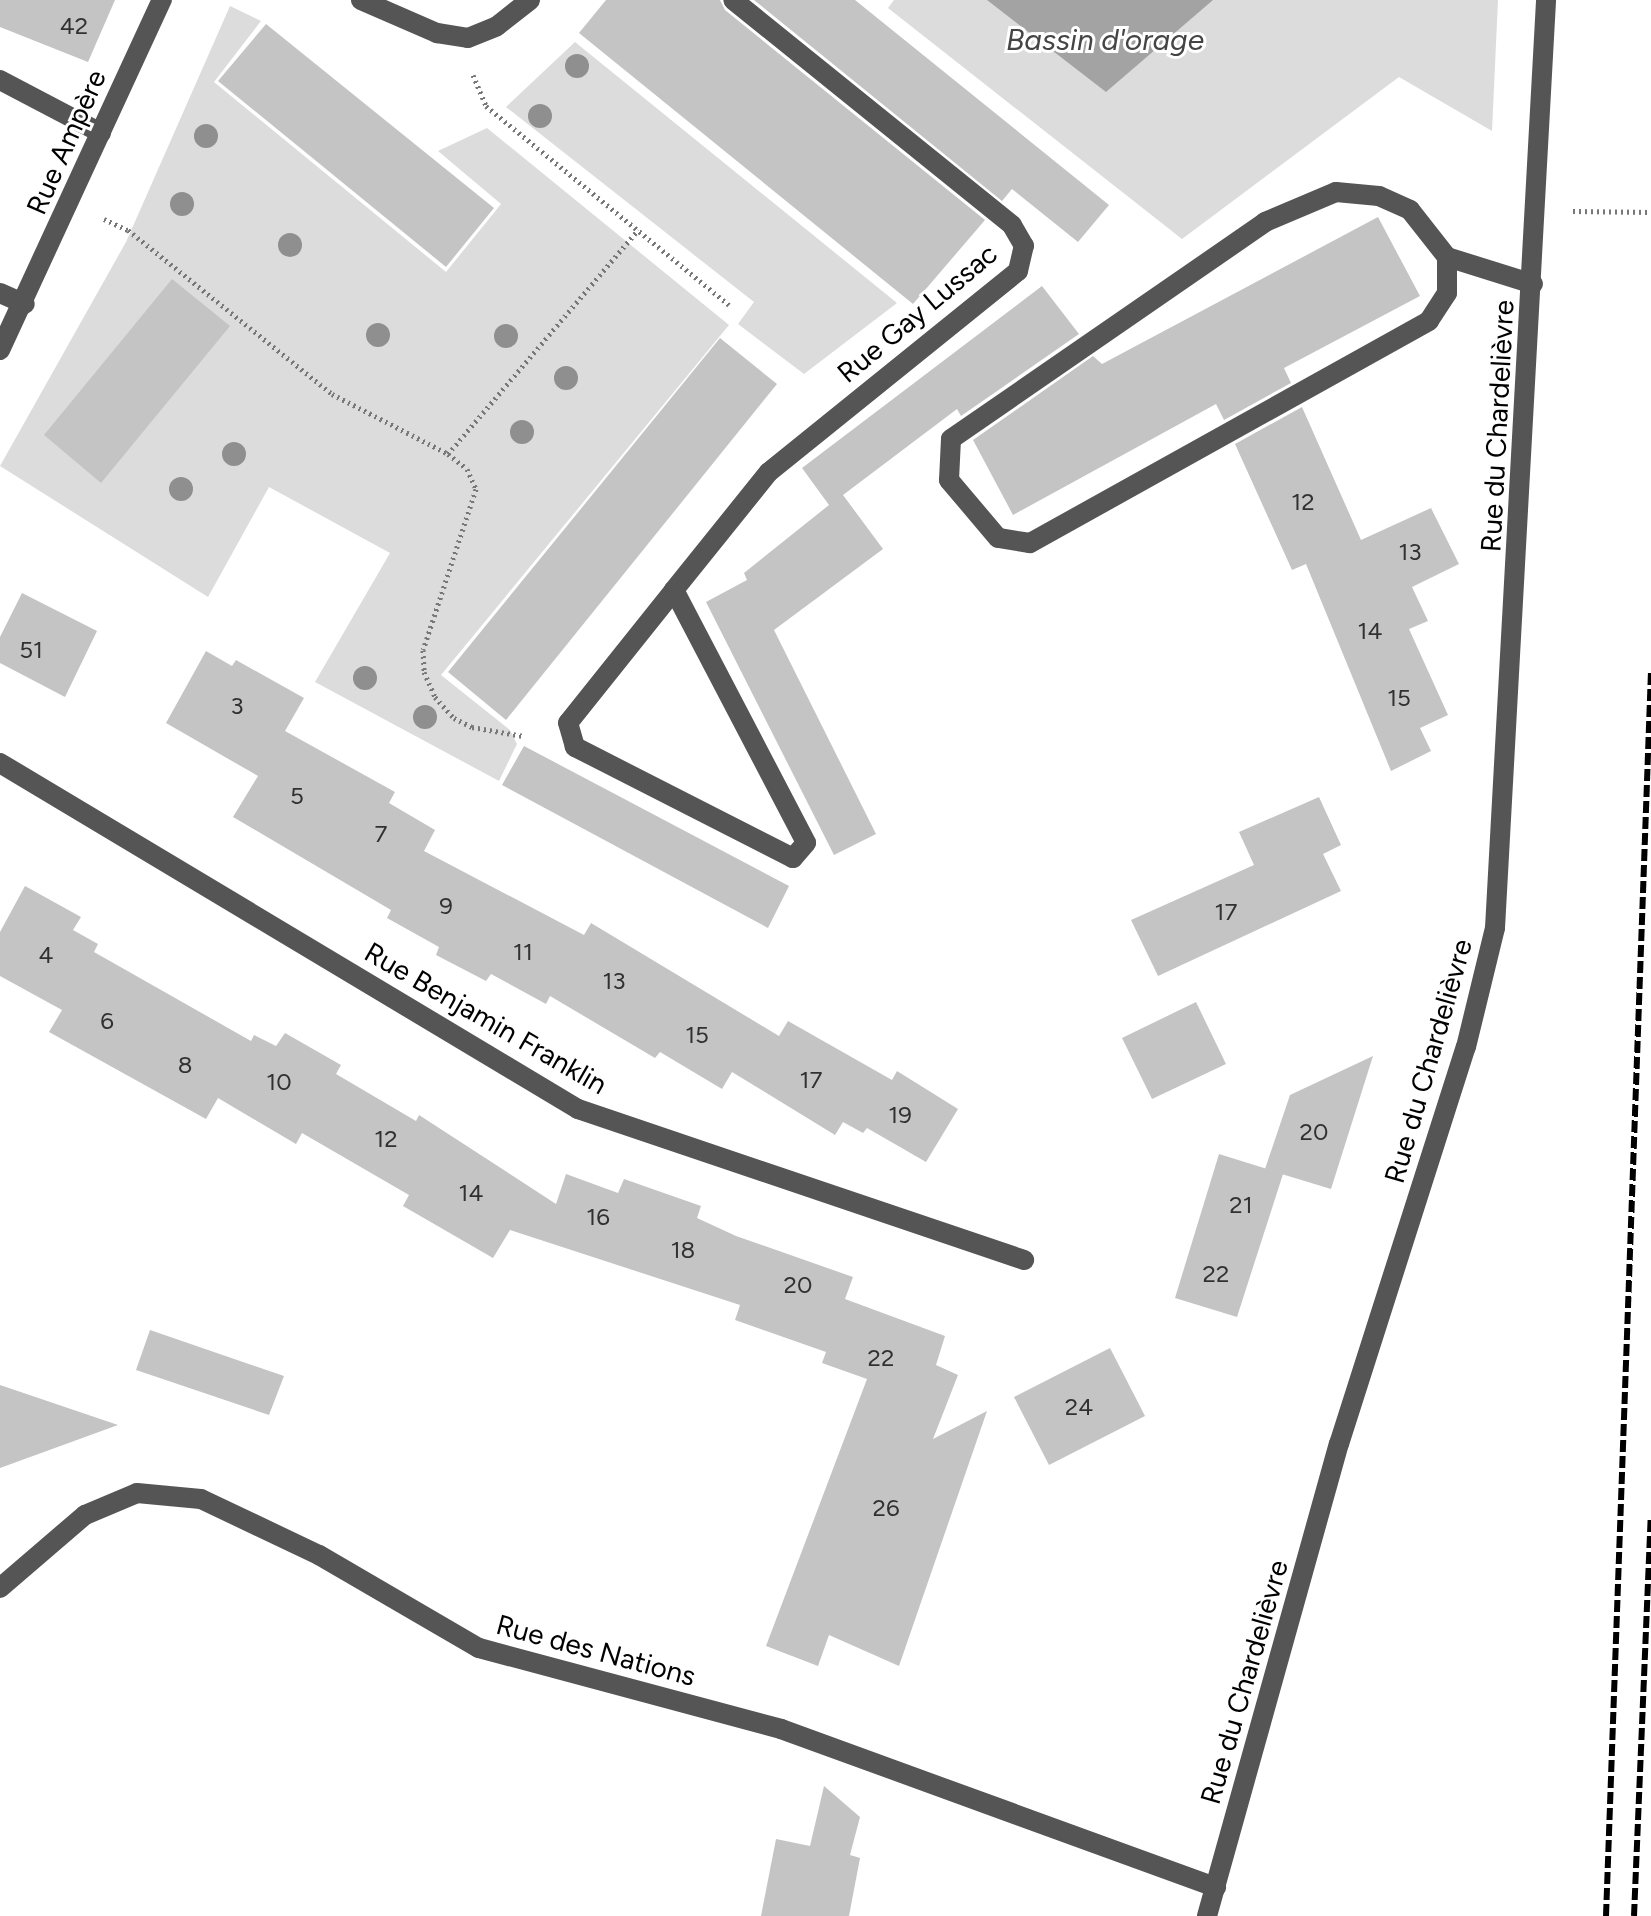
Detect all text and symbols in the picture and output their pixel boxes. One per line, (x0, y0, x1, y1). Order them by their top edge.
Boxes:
house number: 42 (60, 12, 88, 40)
water label: Bassin d'orage (1006, 22, 1204, 58)
street label: Rue Ampère (19, 64, 113, 220)
street label: Rue Gay Lussac (830, 236, 1004, 390)
street label: Rue du Chardelièvre (1474, 299, 1520, 553)
house number: 12 (1291, 488, 1315, 516)
house number: 13 (1399, 538, 1421, 566)
house number: 14 (1358, 617, 1382, 645)
house number: 51 (19, 636, 43, 664)
house number: 15 (1387, 684, 1411, 712)
house number: 3 (230, 692, 244, 720)
house number: 5 (290, 782, 304, 810)
house number: 7 (375, 820, 387, 848)
house number: 9 (439, 892, 453, 920)
house number: 17 (1215, 898, 1237, 926)
street label: Rue Benjamin Franklin (359, 935, 613, 1101)
street label: Rue du Chardelièvre (1377, 935, 1479, 1187)
house number: 11 (513, 938, 533, 966)
house number: 4 (39, 941, 53, 969)
house number: 13 (603, 967, 625, 995)
house number: 6 (100, 1007, 114, 1035)
house number: 15 (685, 1021, 709, 1049)
house number: 8 (178, 1051, 192, 1079)
house number: 17 (800, 1066, 822, 1094)
house number: 10 (266, 1068, 292, 1096)
house number: 19 (888, 1101, 912, 1129)
house number: 20 (1300, 1118, 1328, 1146)
house number: 12 (374, 1125, 398, 1153)
house number: 14 (459, 1179, 483, 1207)
house number: 21 (1229, 1191, 1253, 1219)
house number: 16 (586, 1203, 610, 1231)
house number: 18 (671, 1236, 695, 1264)
house number: 22 (1203, 1260, 1229, 1288)
house number: 20 (784, 1271, 812, 1299)
house number: 22 (868, 1344, 894, 1372)
house number: 24 (1065, 1393, 1093, 1421)
house number: 26 (873, 1494, 899, 1522)
street label: Rue du Chardelièvre (1193, 1556, 1295, 1808)
street label: Rue des Nations (493, 1607, 699, 1693)

